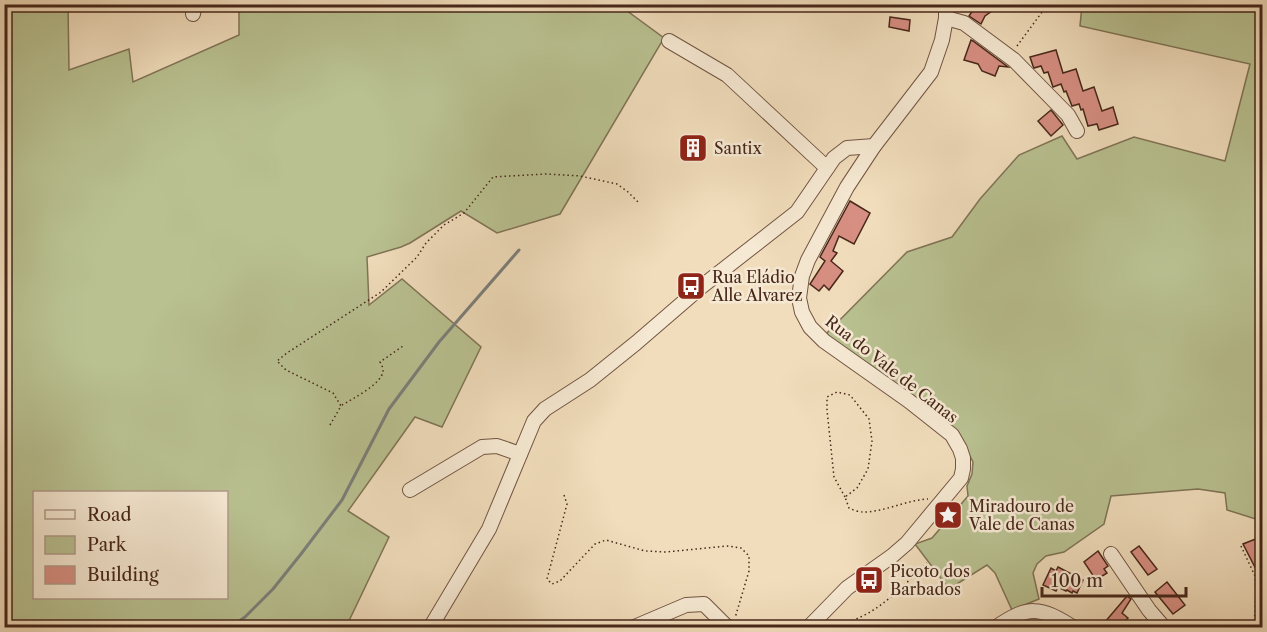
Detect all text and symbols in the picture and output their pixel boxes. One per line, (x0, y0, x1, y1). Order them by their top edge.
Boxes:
building icon: Santix (677, 132, 709, 164)
place label: Santix (714, 138, 762, 158)
place label: Rua Eládio Alle Alvarez (711, 267, 803, 305)
bus stop icon: Rua Eládio Alle Alvarez (675, 270, 707, 302)
street label: Rua do Vale de Canas (822, 311, 962, 427)
legend (33, 491, 228, 599)
place label: Miradouro de Vale de Canas (968, 496, 1075, 534)
place icon: Miradouro de Vale de Canas (932, 499, 964, 531)
text: Road (87, 504, 132, 526)
text: Park (87, 534, 128, 556)
scale bar (1042, 560, 1186, 598)
place label: Picoto dos Barbados (890, 561, 970, 599)
text: Building (87, 564, 159, 586)
bus stop icon: Picoto dos Barbados (853, 564, 885, 596)
text: 100 m (1051, 570, 1103, 592)

